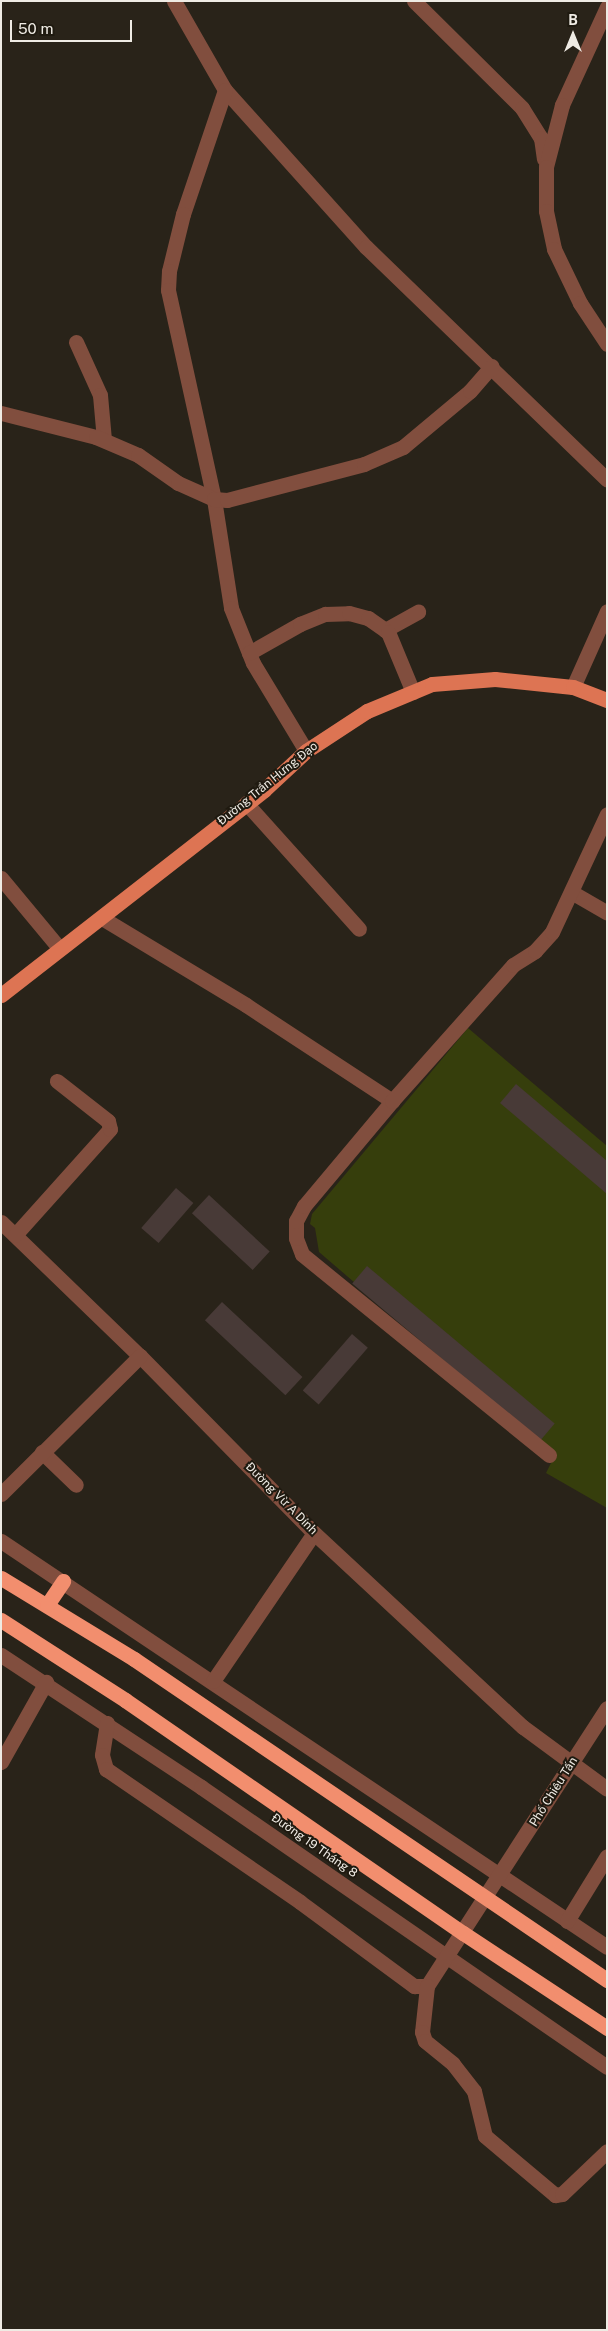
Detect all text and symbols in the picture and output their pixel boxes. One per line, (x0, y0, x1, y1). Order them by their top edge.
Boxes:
scale bar (12, 10, 135, 42)
north arrow (548, 10, 598, 60)
text: B (568, 12, 578, 28)
text: 50 m (18, 20, 53, 37)
street label: Đường Trần Hưng Đạo (215, 739, 321, 829)
street label: Đường Vừ A Dính (242, 1460, 320, 1538)
street label: Phố Chiêu Tấn (527, 1755, 581, 1829)
street label: Đường 19 Tháng 8 (268, 1811, 360, 1881)

